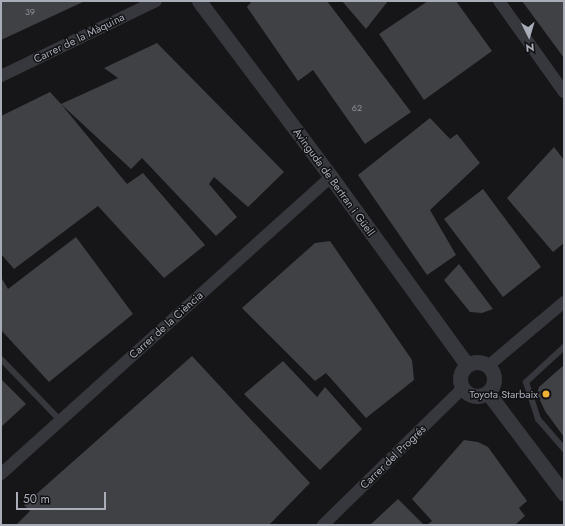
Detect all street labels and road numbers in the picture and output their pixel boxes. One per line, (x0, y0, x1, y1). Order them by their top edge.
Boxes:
street label: Carrer de la Màquina (31, 10, 127, 66)
street label: Avinguda de Bertran i Güell (290, 126, 378, 238)
street label: Carrer de la Ciència (126, 288, 206, 362)
street label: Carrer del Progrés (357, 422, 429, 492)

